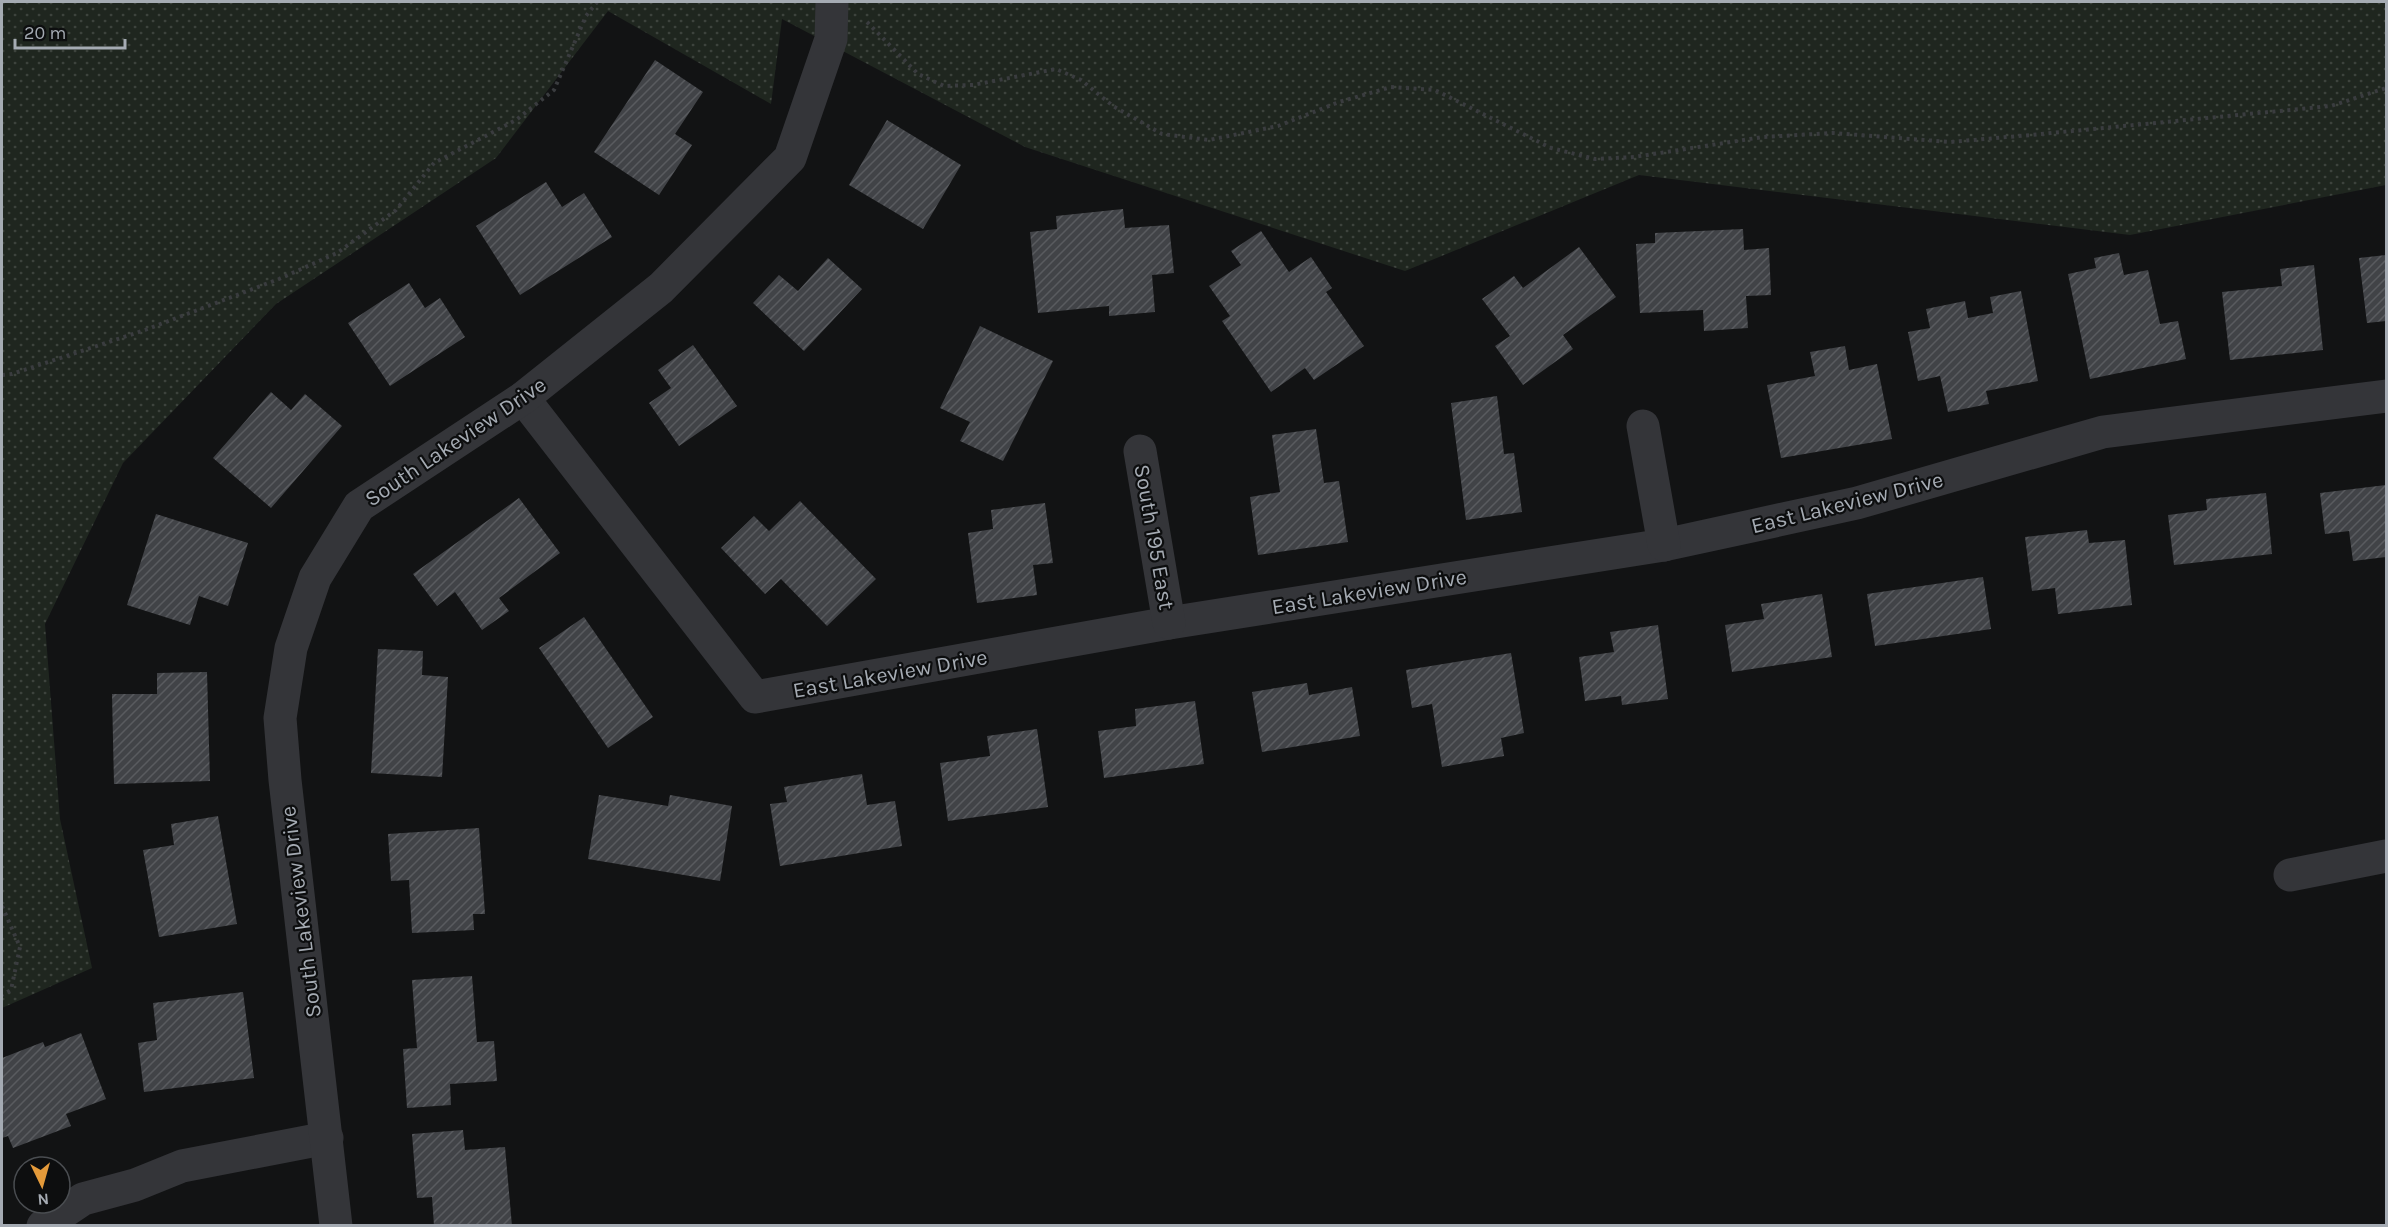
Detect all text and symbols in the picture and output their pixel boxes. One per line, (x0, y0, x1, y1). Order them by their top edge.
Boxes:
scale bar (15, 12, 124, 50)
text: 20 m (24, 22, 66, 44)
street label: South Lakeview Drive (360, 372, 551, 512)
street label: South 195 East (1128, 462, 1180, 612)
street label: East Lakeview Drive (1748, 467, 1946, 539)
street label: East Lakeview Drive (1270, 564, 1469, 620)
street label: East Lakeview Drive (791, 644, 989, 704)
street label: South Lakeview Drive (275, 805, 327, 1019)
north arrow (12, 1155, 72, 1215)
text: N (37, 1189, 50, 1209)

